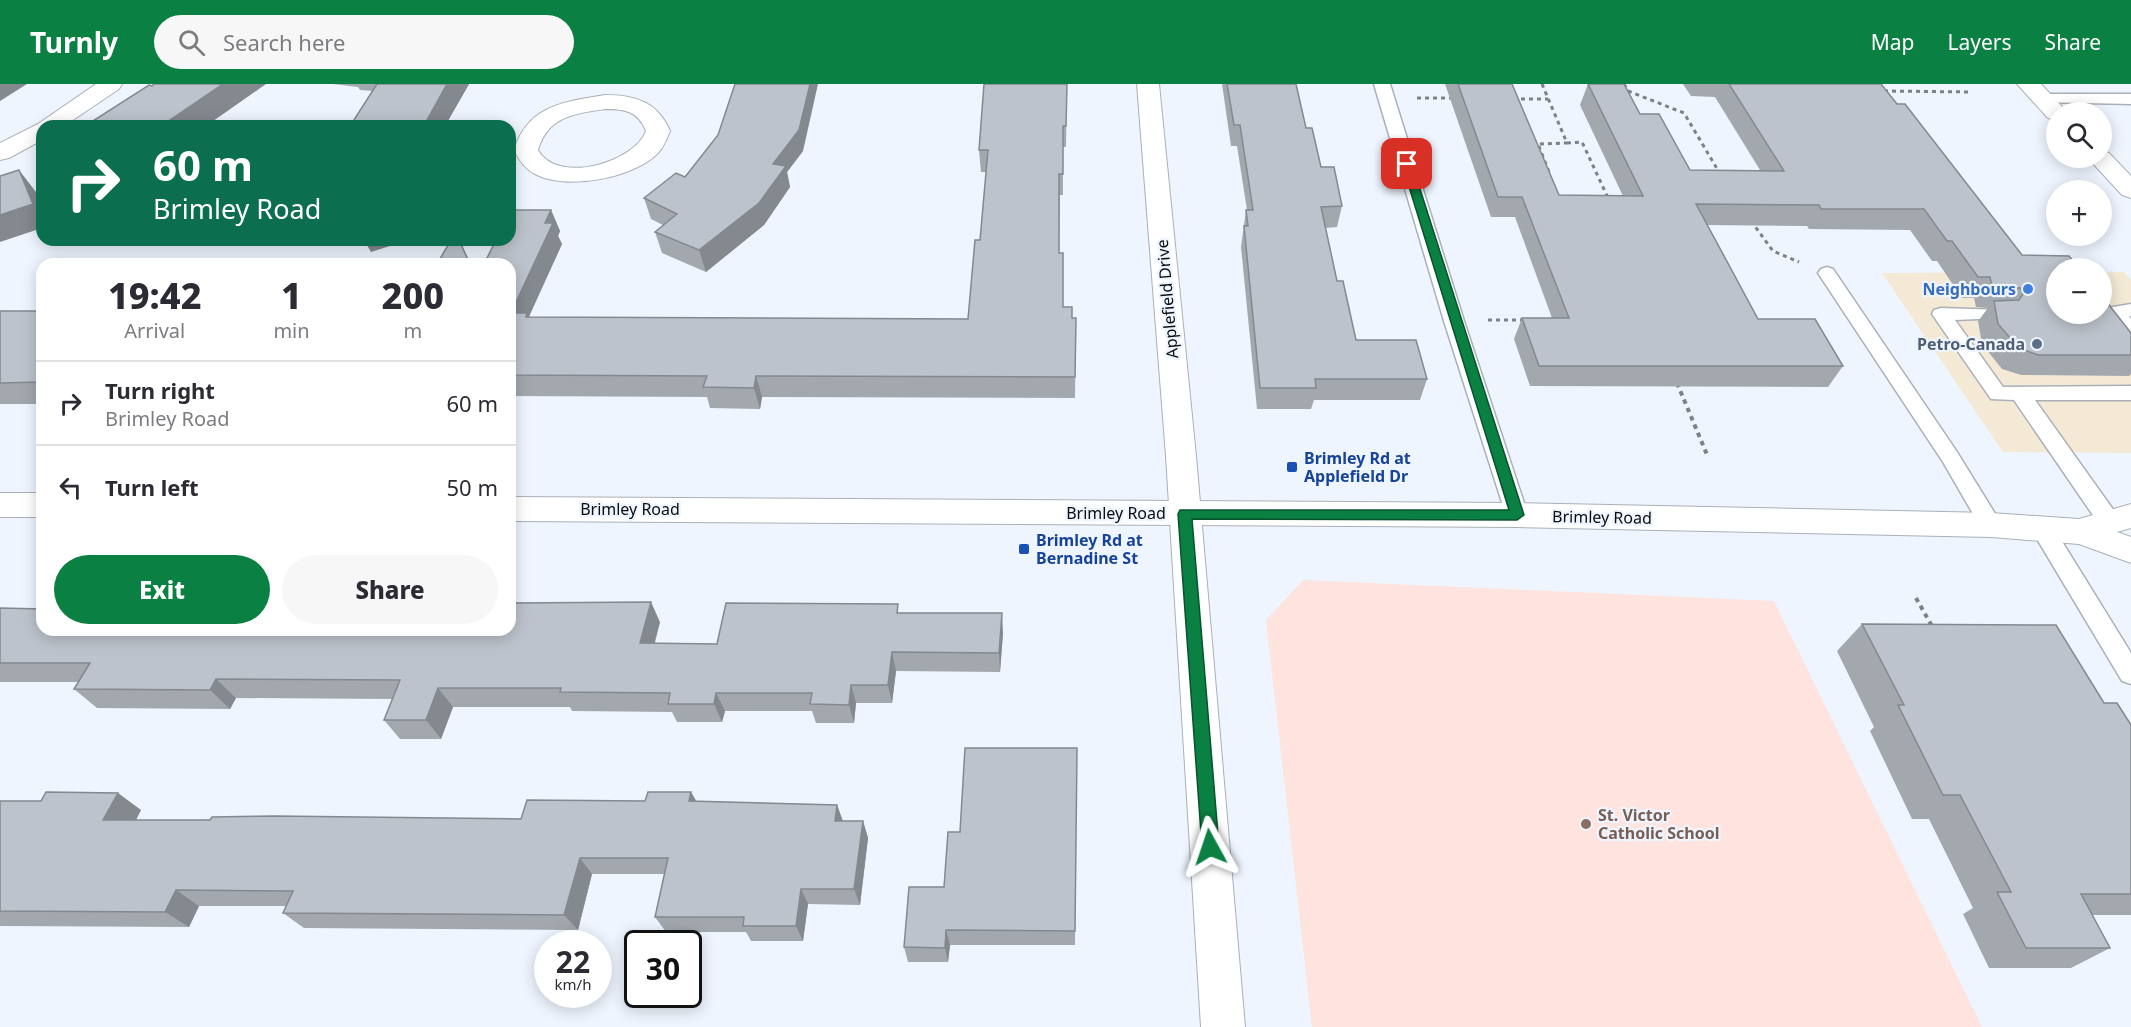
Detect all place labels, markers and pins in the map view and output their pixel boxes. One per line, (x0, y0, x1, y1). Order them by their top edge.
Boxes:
pin (1381, 138, 1432, 189)
place label: Neighbours (1922, 278, 2016, 300)
marker: Neighbours (2021, 282, 2035, 296)
place label: Petro-Canada (1917, 333, 2025, 355)
marker: Petro-Canada (2030, 337, 2044, 351)
place label: Brimley Rd at Applefield Dr (1304, 447, 1411, 487)
marker: Brimley Rd at Applefield Dr (1285, 460, 1299, 474)
place label: Brimley Rd at Bernadine St (1036, 529, 1143, 569)
marker: Brimley Rd at Bernadine St (1017, 542, 1031, 556)
place label: St. Victor Catholic School (1598, 804, 1719, 844)
marker: St. Victor Catholic School (1579, 817, 1593, 831)

